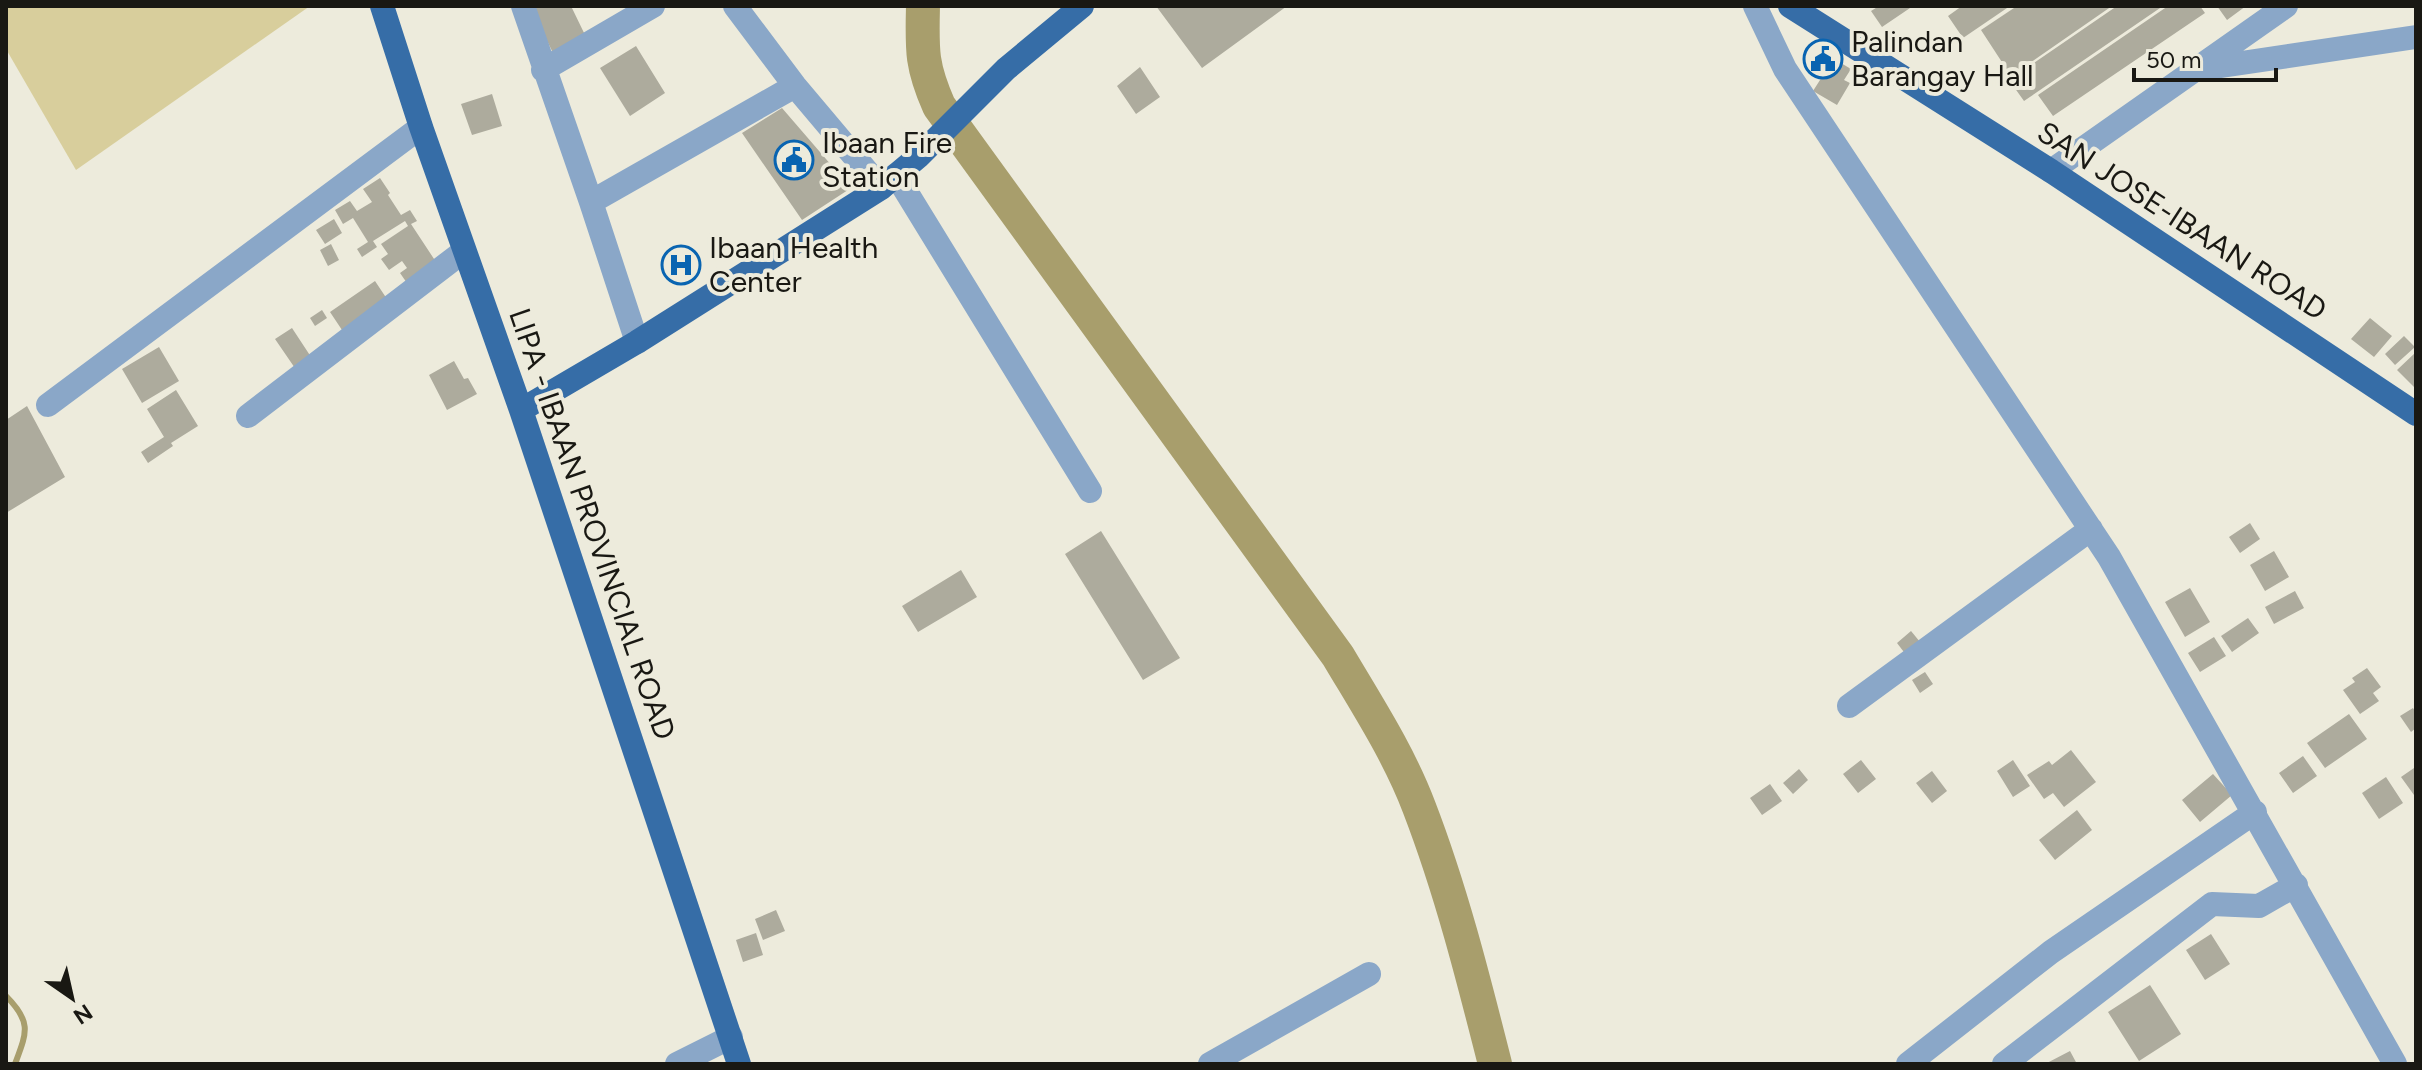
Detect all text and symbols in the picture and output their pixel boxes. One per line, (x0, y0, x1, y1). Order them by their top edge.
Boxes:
place label: Palindan Barangay Hall (1851, 23, 2034, 94)
scale bar (2134, 32, 2276, 82)
public building icon: Palindan Barangay Hall (1802, 38, 1844, 80)
text: 50 m (2146, 45, 2202, 74)
street label: SAN JOSE-IBAAN ROAD (2031, 113, 2334, 328)
place label: Ibaan Fire Station (822, 124, 952, 195)
public building icon: Ibaan Fire Station (773, 139, 815, 181)
place label: Ibaan Health Center (709, 229, 878, 300)
hospital icon: Ibaan Health Center (660, 244, 702, 286)
street label: LIPA - IBAAN PROVINCIAL ROAD (501, 303, 684, 744)
north arrow (32, 958, 112, 1038)
text: N (68, 998, 98, 1030)

